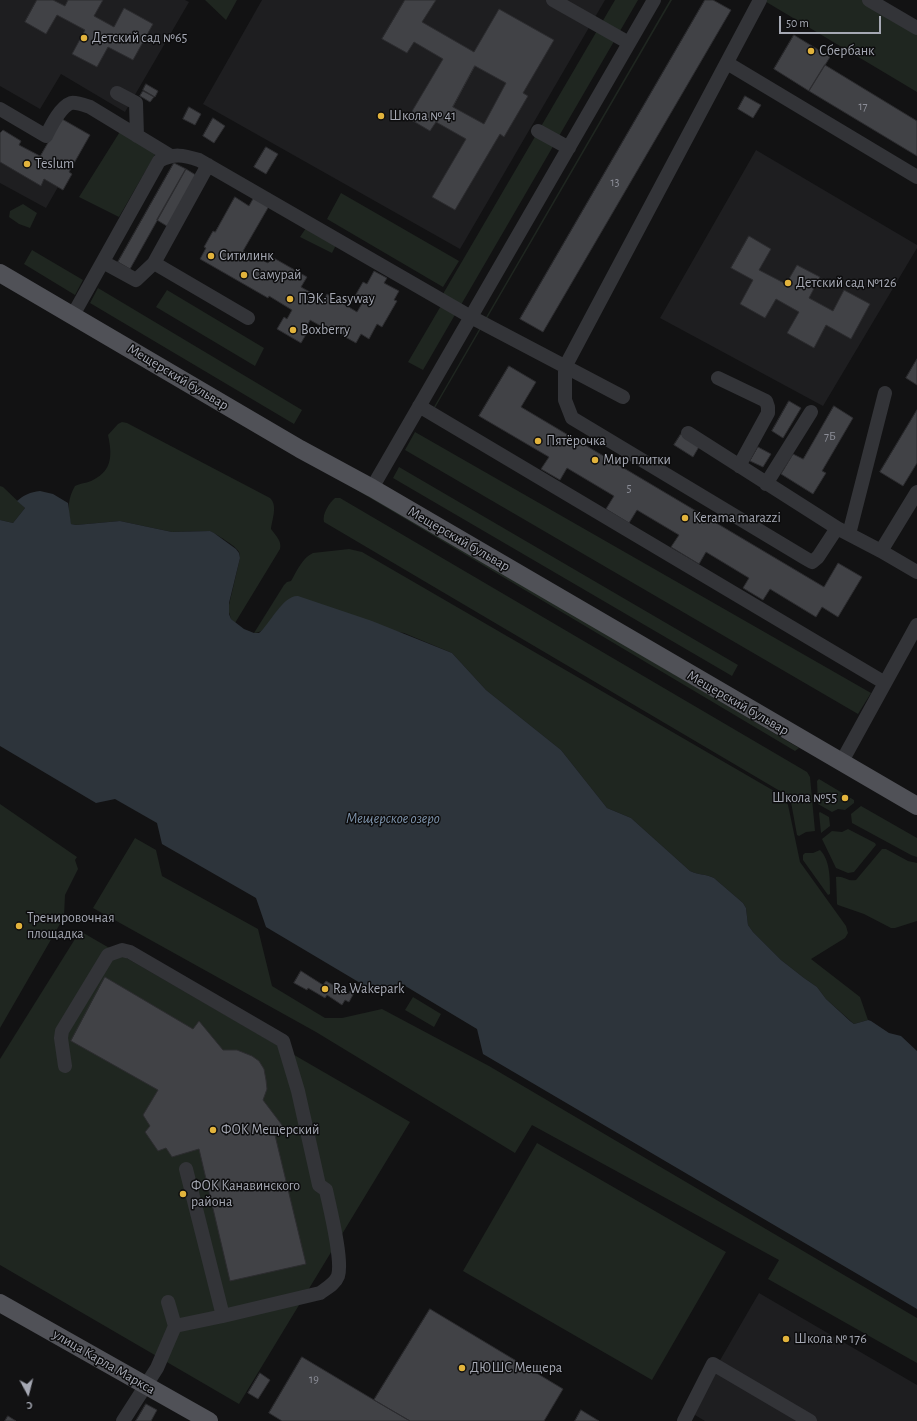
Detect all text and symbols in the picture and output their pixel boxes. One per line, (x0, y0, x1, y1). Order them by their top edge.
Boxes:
scale bar (781, 8, 883, 34)
text: 50 m (786, 17, 809, 29)
place label: Детский сад №65 (92, 30, 187, 46)
marker: Детский сад №65 (79, 33, 89, 43)
place label: Сбербанк (819, 43, 874, 59)
marker: Сбербанк (806, 46, 816, 56)
house number: 17 (858, 99, 868, 113)
place label: Школа № 41 (389, 108, 456, 124)
marker: Школа № 41 (376, 111, 386, 121)
place label: Teslum (35, 156, 74, 172)
marker: Teslum (22, 159, 32, 169)
house number: 13 (610, 175, 620, 189)
place label: Ситилинк (219, 248, 274, 264)
marker: Ситилинк (206, 251, 216, 261)
place label: Самурай (252, 267, 301, 283)
marker: Самурай (239, 270, 249, 280)
place label: Детский сад №126 (796, 275, 897, 291)
marker: Детский сад №126 (783, 278, 793, 288)
place label: ПЭК: Easyway (298, 291, 375, 307)
marker: ПЭК: Easyway (285, 294, 295, 304)
place label: Boxberry (301, 322, 350, 338)
marker: Boxberry (288, 325, 298, 335)
street label: Мещерский бульвар (124, 340, 232, 414)
house number: 7Б (824, 429, 836, 443)
place label: Пятёрочка (546, 433, 606, 449)
marker: Пятёрочка (533, 436, 543, 446)
place label: Мир плитки (603, 452, 671, 468)
marker: Мир плитки (590, 455, 600, 465)
house number: 5 (626, 481, 632, 495)
street label: Мещерский бульвар (405, 503, 513, 575)
place label: Kerama marazzi (693, 510, 781, 526)
marker: Kerama marazzi (680, 513, 690, 523)
street label: Мещерский бульвар (684, 667, 792, 739)
place label: Школа №55 (772, 790, 837, 806)
marker: Школа №55 (840, 793, 850, 803)
water label: Мещерское озеро (346, 809, 440, 827)
place label: Тренировочная площадка (27, 910, 115, 942)
marker: Тренировочная площадка (14, 921, 24, 931)
place label: Ra Wakepark (333, 981, 404, 997)
marker: Ra Wakepark (320, 984, 330, 994)
place label: ФОК Мещерский (221, 1122, 319, 1138)
marker: ФОК Мещерский (208, 1125, 218, 1135)
place label: ФОК Канавинского района (191, 1178, 300, 1210)
marker: ФОК Канавинского района (178, 1189, 188, 1199)
street label: улица Карла Маркса (50, 1326, 158, 1398)
place label: Школа № 176 (794, 1331, 867, 1347)
marker: Школа № 176 (781, 1334, 791, 1344)
place label: ДЮШС Мещера (470, 1360, 562, 1376)
marker: ДЮШС Мещера (457, 1363, 467, 1373)
house number: 19 (309, 1372, 319, 1386)
north arrow (8, 1373, 48, 1413)
text: С (26, 1400, 33, 1411)

